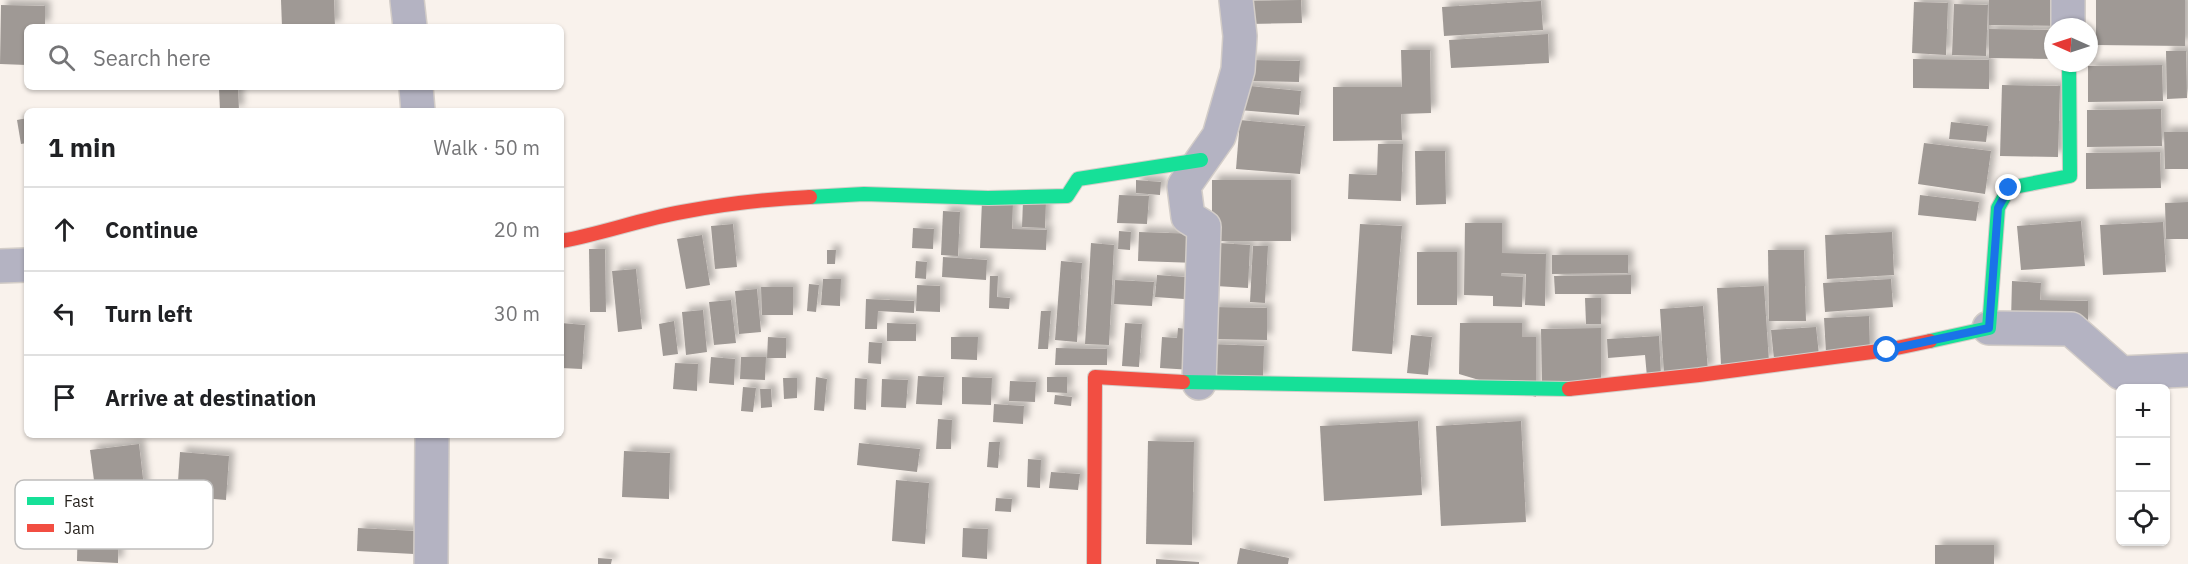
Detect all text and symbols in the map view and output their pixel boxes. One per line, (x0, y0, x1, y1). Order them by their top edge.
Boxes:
north arrow (2044, 18, 2098, 72)
search box (24, 24, 564, 90)
icon: search (45, 41, 78, 74)
text: Search here (93, 43, 211, 72)
text: 1 min (48, 130, 116, 164)
text: Walk · 50 m (434, 134, 540, 161)
route end (1995, 174, 2021, 200)
icon: ahead (48, 213, 81, 246)
text: Continue (105, 215, 198, 244)
text: 20 m (494, 216, 540, 243)
icon: left (48, 297, 81, 330)
text: Turn left (105, 299, 193, 328)
text: 30 m (494, 300, 540, 327)
route start (1873, 336, 1899, 362)
icon: arrive (48, 381, 81, 414)
text: Arrive at destination (105, 383, 316, 412)
map controls (2116, 384, 2170, 546)
button: + (2116, 384, 2170, 438)
button: − (2116, 438, 2170, 492)
legend (15, 480, 213, 549)
text: Fast (64, 491, 94, 511)
button: locate (2116, 492, 2170, 546)
text: Jam (64, 518, 95, 538)

